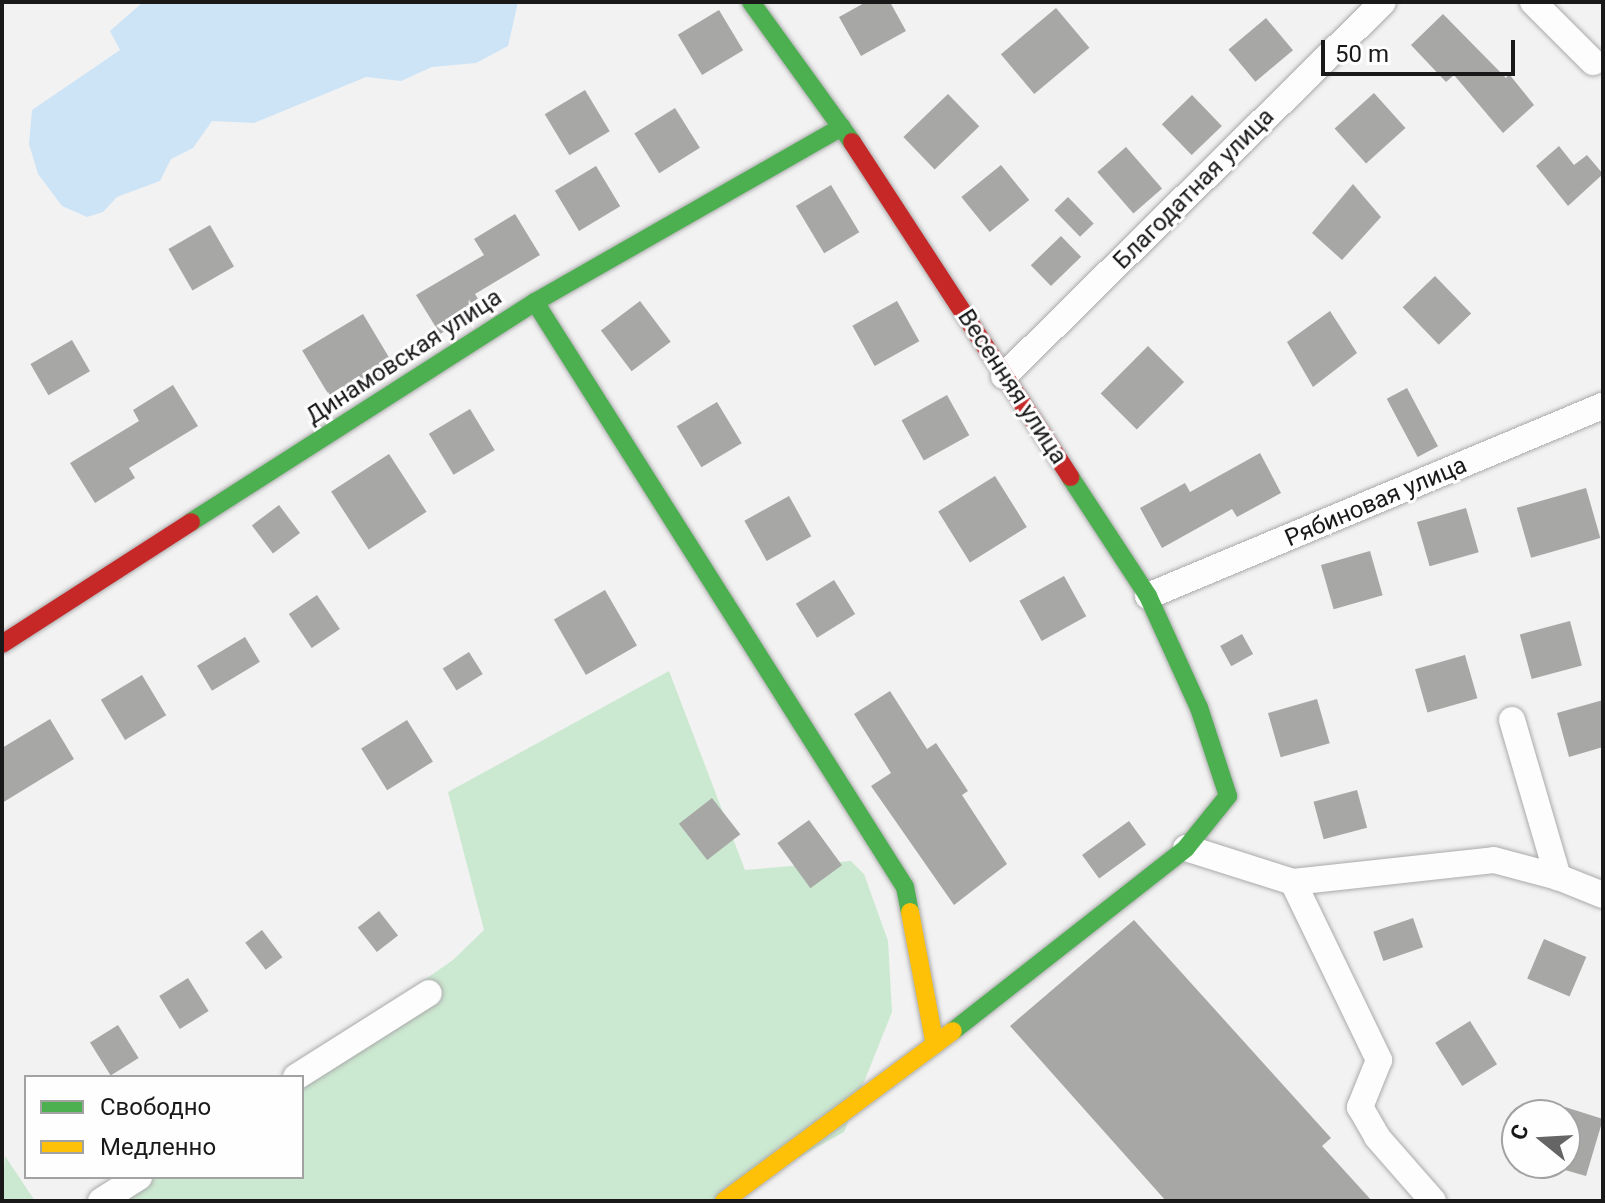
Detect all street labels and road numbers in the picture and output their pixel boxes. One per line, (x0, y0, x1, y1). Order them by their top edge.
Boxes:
street label: Благодатная улица (1108, 103, 1280, 275)
street label: Динамовская улица (301, 283, 507, 431)
street label: Весенняя улица (951, 304, 1073, 470)
street label: Рябиновая улица (1281, 451, 1471, 553)

